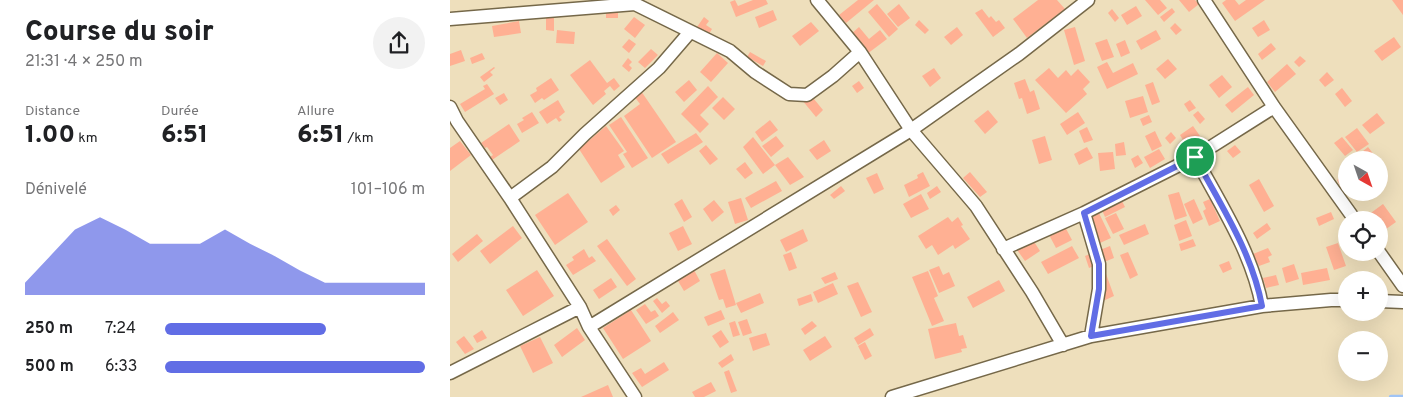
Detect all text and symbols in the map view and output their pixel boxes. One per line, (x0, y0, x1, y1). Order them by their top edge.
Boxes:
text: Course du soir (25, 15, 214, 51)
button: share (373, 17, 425, 69)
text: 21:31 · 4 × 250 m (25, 52, 143, 72)
text: Distance (25, 103, 80, 120)
text: Durée (161, 103, 199, 120)
text: Allure (297, 103, 334, 120)
text: 1.00 (25, 120, 75, 152)
text: 6:51 (161, 120, 208, 152)
text: 6:51 (297, 120, 344, 152)
text: km (75, 130, 98, 147)
text: /km (344, 130, 374, 147)
pin (1174, 136, 1216, 178)
icon: arrive (1181, 143, 1209, 171)
north arrow (1338, 151, 1388, 201)
map controls (1338, 151, 1388, 381)
text: Dénivelé (25, 180, 87, 200)
text: 101–106 m (351, 180, 425, 200)
button: locate (1338, 211, 1388, 261)
button: + (1338, 271, 1388, 321)
text: 250 m (25, 319, 73, 339)
text: 7:24 (105, 319, 136, 339)
button: − (1338, 331, 1388, 381)
text: 500 m (25, 357, 74, 377)
text: 6:33 (105, 357, 137, 377)

